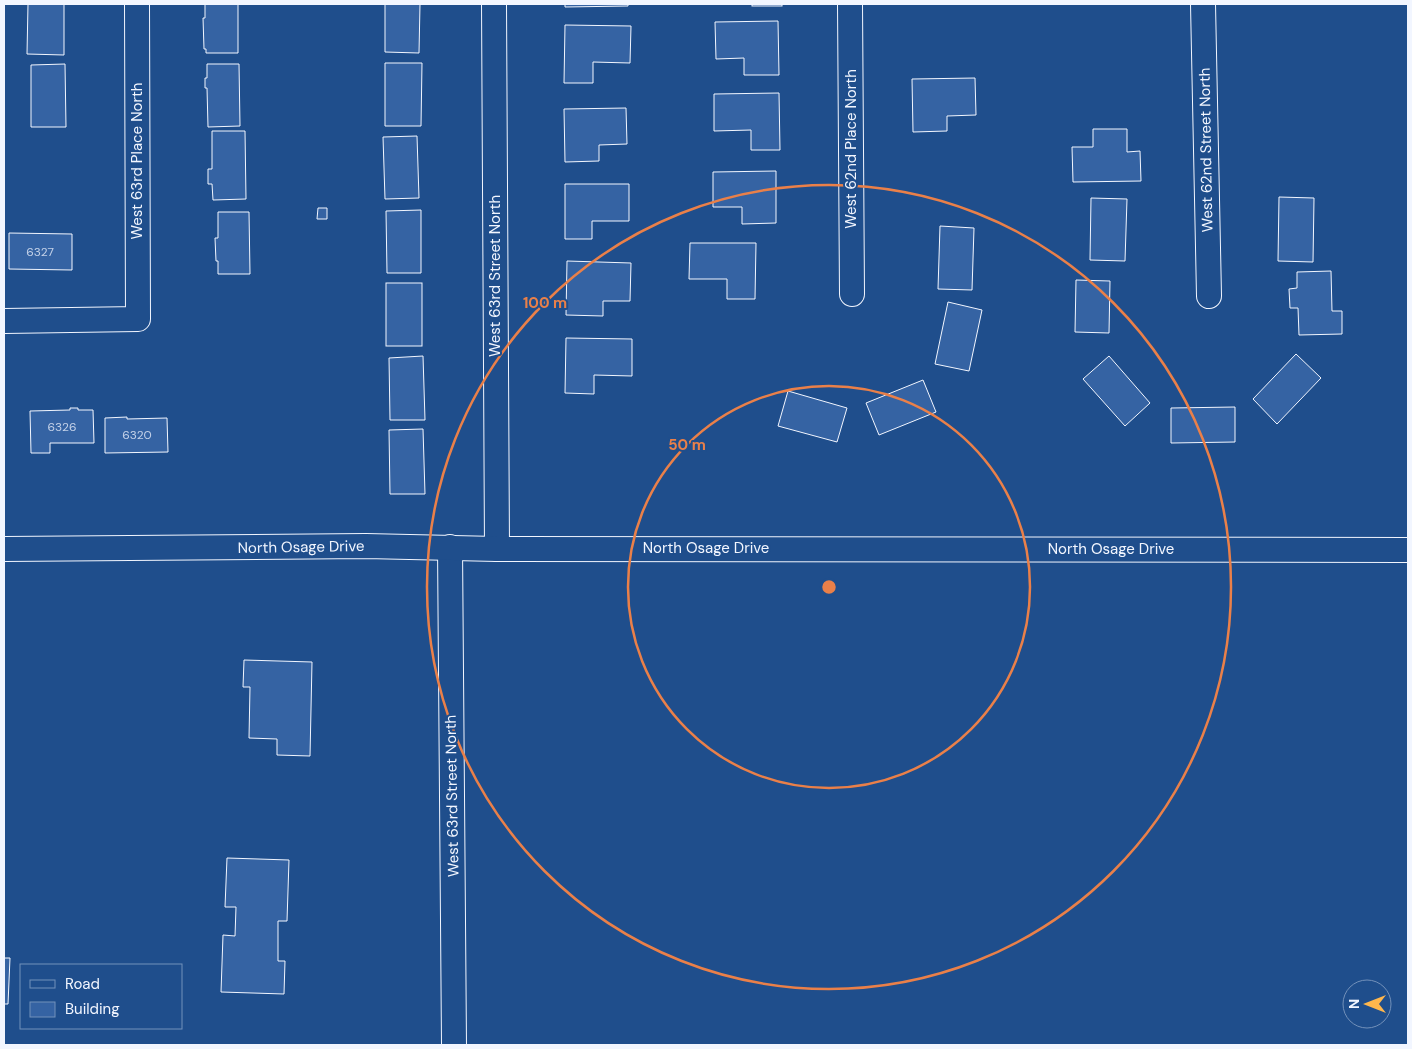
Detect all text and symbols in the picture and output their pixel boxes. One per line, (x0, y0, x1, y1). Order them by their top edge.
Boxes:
street label: West 62nd Street North (1195, 67, 1217, 233)
street label: West 62nd Place North (841, 69, 861, 229)
street label: West 63rd Place North (127, 83, 147, 239)
street label: West 63rd Street North (485, 195, 505, 357)
house number: 6327 (26, 244, 54, 260)
text: 100 m (523, 293, 567, 313)
house number: 6326 (47, 419, 77, 435)
house number: 6320 (122, 427, 152, 443)
text: 50 m (668, 435, 706, 455)
street label: North Osage Drive (237, 536, 365, 558)
street label: North Osage Drive (643, 538, 769, 558)
street label: North Osage Drive (1048, 539, 1174, 559)
centre of rings (820, 578, 838, 596)
street label: West 63rd Street North (441, 715, 463, 877)
legend (20, 964, 182, 1029)
text: Road (65, 974, 100, 994)
north arrow (1342, 979, 1392, 1029)
text: Building (65, 999, 120, 1019)
text: N (1345, 999, 1363, 1009)

